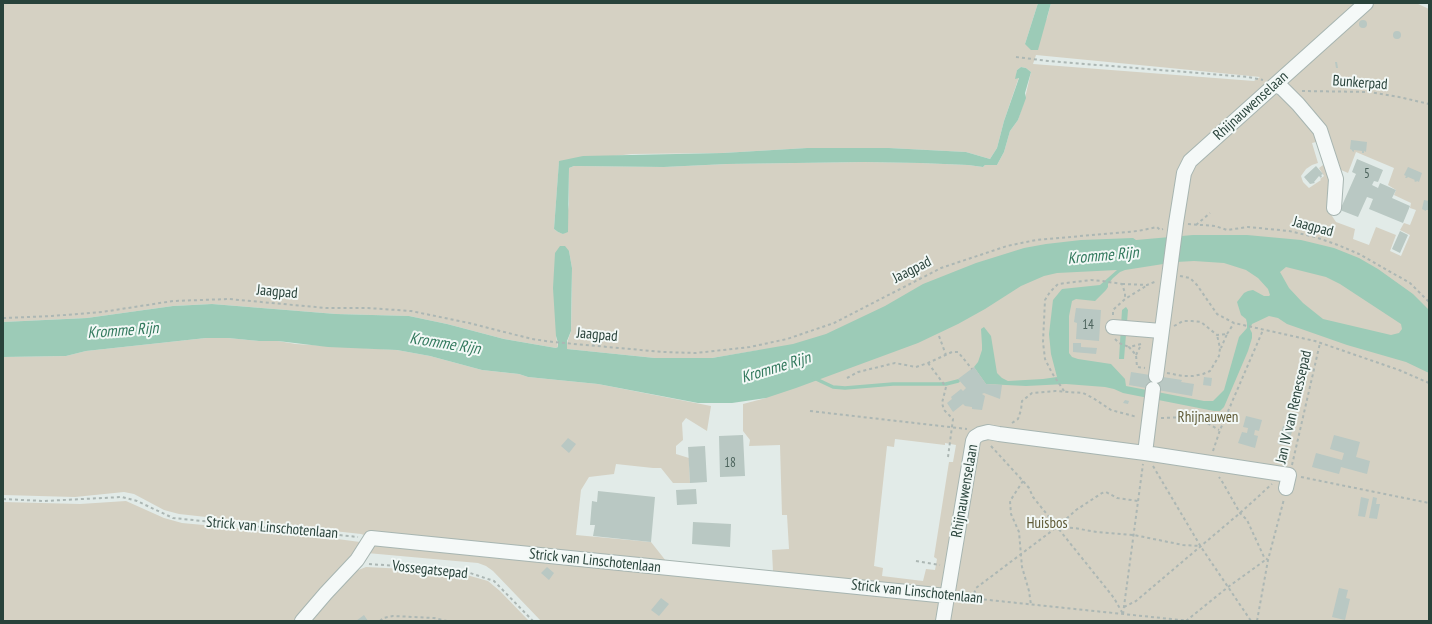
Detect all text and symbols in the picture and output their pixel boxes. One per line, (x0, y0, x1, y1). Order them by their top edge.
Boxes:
street label: Rhijnauwenselaan (1210, 68, 1292, 144)
street label: Bunkerpad (1332, 72, 1388, 94)
house number: 5 (1364, 166, 1370, 182)
street label: Jaagpad (1291, 213, 1335, 241)
water label: Kromme Rijn (1067, 243, 1139, 269)
street label: Jaagpad (890, 253, 934, 287)
street label: Jaagpad (256, 281, 298, 303)
house number: 14 (1082, 317, 1094, 333)
water label: Kromme Rijn (87, 319, 159, 343)
street label: Jaagpad (576, 324, 618, 346)
water label: Kromme Rijn (408, 329, 482, 359)
water label: Kromme Rijn (739, 348, 813, 388)
street label: Jan IV van Renessepad (1272, 349, 1316, 465)
park label: Rhijnauwen (1178, 409, 1238, 427)
street label: Rhijnauwenselaan (948, 443, 982, 539)
house number: 18 (724, 455, 736, 471)
street label: Strick van Linschotenlaan (205, 513, 339, 543)
park label: Huisbos (1027, 515, 1067, 533)
street label: Strick van Linschotenlaan (528, 545, 662, 577)
street label: Vossegatsepad (391, 557, 469, 583)
street label: Strick van Linschotenlaan (850, 576, 984, 608)

